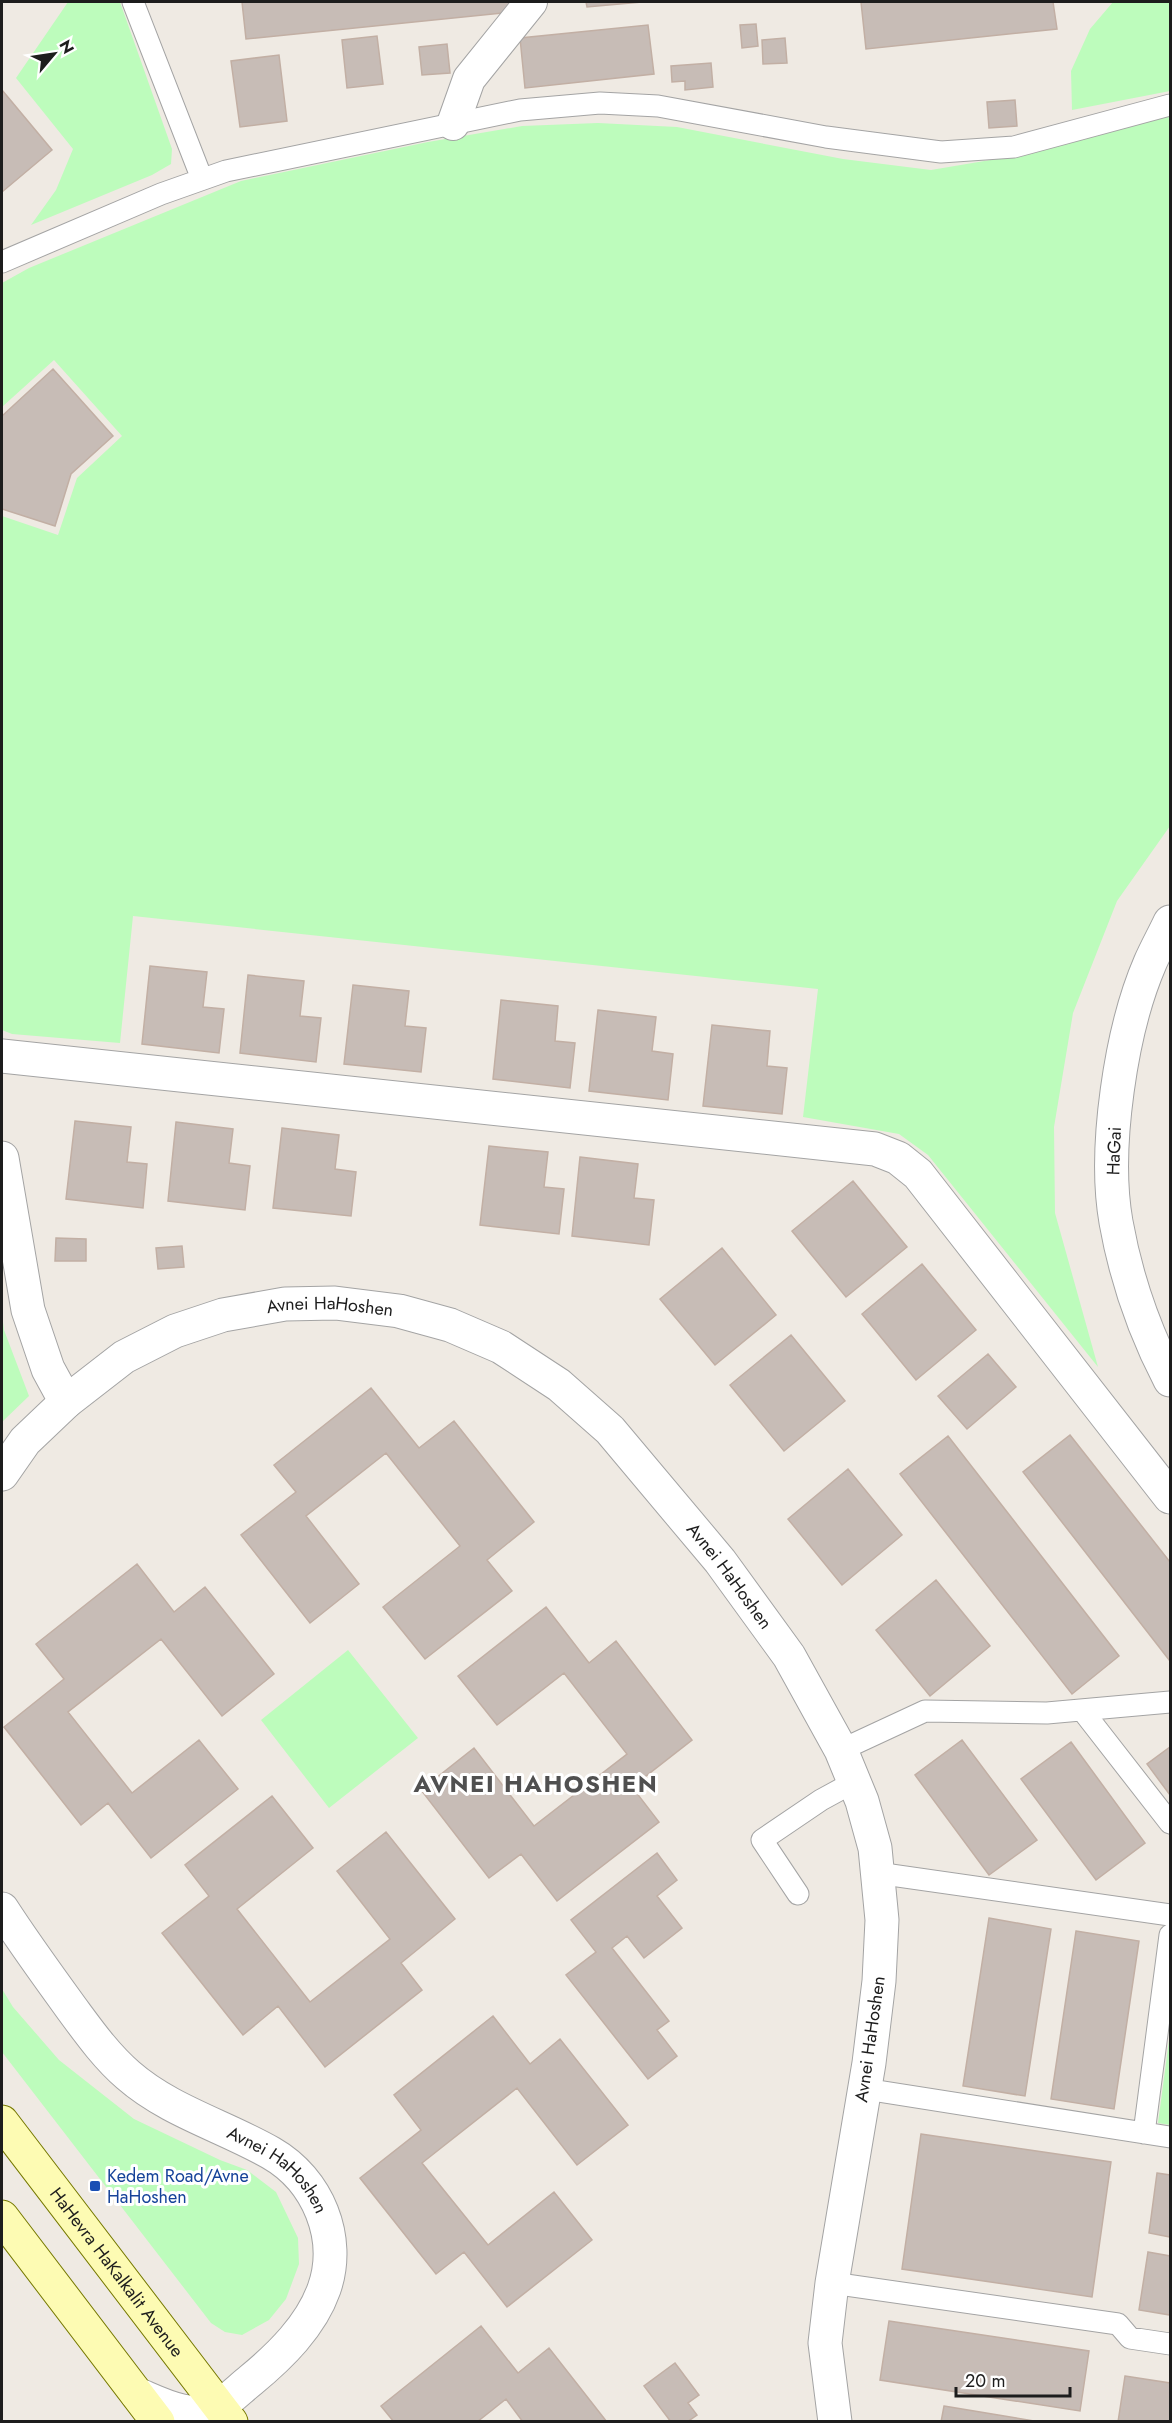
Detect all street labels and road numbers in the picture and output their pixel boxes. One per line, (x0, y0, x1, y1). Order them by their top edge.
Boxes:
street label: HaGai (1100, 1126, 1128, 1176)
street label: Avnei HaHoshen (264, 1290, 395, 1323)
street label: Avnei HaHoshen (680, 1517, 778, 1634)
street label: Avnei HaHoshen (848, 1974, 892, 2104)
street label: Avnei HaHoshen (223, 2120, 334, 2217)
street label: HaHevra HaKalkalit Avenue (43, 2182, 190, 2363)

